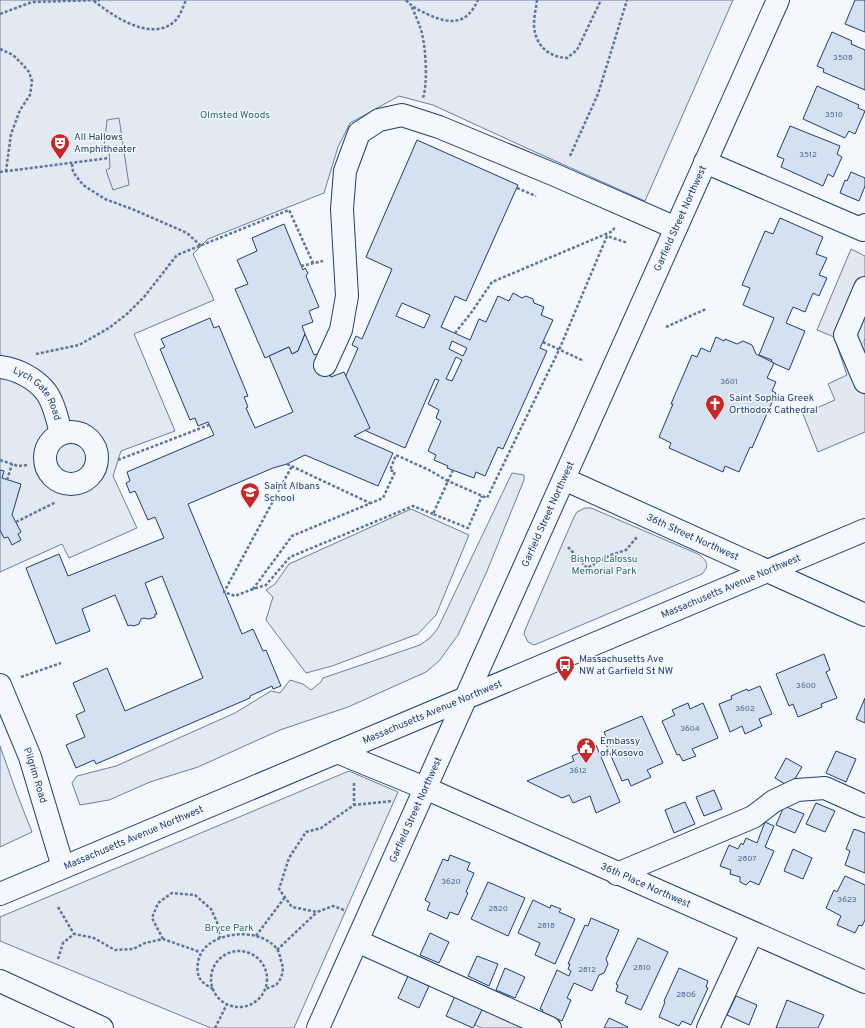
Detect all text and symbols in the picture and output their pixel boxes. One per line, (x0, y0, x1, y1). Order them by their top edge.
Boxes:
house number: 3508 (833, 53, 853, 63)
park label: Olmsted Woods (200, 109, 270, 122)
house number: 3510 (825, 110, 843, 120)
place label: All Hallows Amphitheater (74, 131, 136, 156)
theatre icon: All Hallows Amphitheater (49, 132, 71, 160)
house number: 3512 (799, 150, 817, 160)
street label: Garfield Street Northwest (651, 163, 710, 273)
street label: Lych Gate Road (11, 364, 64, 422)
house number: 3601 (720, 377, 738, 387)
place label: Saint Sophia Greek Orthodox Cathedral (729, 392, 818, 417)
church icon: Saint Sophia Greek Orthodox Cathedral (704, 393, 726, 421)
street label: Garfield Street Northwest (519, 459, 577, 569)
place label: Saint Albans School (264, 480, 320, 505)
school or university icon: Saint Albans School (239, 481, 261, 509)
street label: 36th Street Northwest (644, 511, 741, 564)
street label: Massachusetts Avenue Northwest (659, 551, 803, 622)
park label: Bishop Lalossu Memorial Park (571, 553, 637, 578)
place label: Massachusetts Ave NW at Garfield St NW (579, 653, 673, 678)
bus stop icon: Massachusetts Ave NW at Garfield St NW (554, 654, 576, 682)
street label: Massachusetts Avenue Northwest (361, 677, 504, 747)
house number: 3600 (796, 681, 816, 691)
house number: 3602 (735, 704, 755, 714)
house number: 3604 (680, 724, 700, 734)
place label: Embassy of Kosovo (600, 735, 644, 760)
public building icon: Embassy of Kosovo (575, 736, 597, 764)
street label: Pilgrim Road (20, 745, 50, 805)
street label: Garfield Street Northwest (386, 755, 445, 865)
house number: 3612 (569, 766, 587, 776)
street label: Massachusetts Avenue Northwest (62, 803, 206, 873)
house number: 2807 (738, 854, 756, 864)
street label: 36th Place Northwest (598, 860, 693, 911)
house number: 3620 (441, 877, 461, 887)
house number: 3623 (837, 895, 857, 905)
house number: 2820 (488, 904, 508, 914)
house number: 2818 (537, 921, 555, 931)
park label: Bryce Park (204, 922, 254, 935)
house number: 2810 (633, 963, 651, 973)
house number: 2812 (578, 965, 596, 975)
house number: 2806 (676, 990, 696, 1000)

